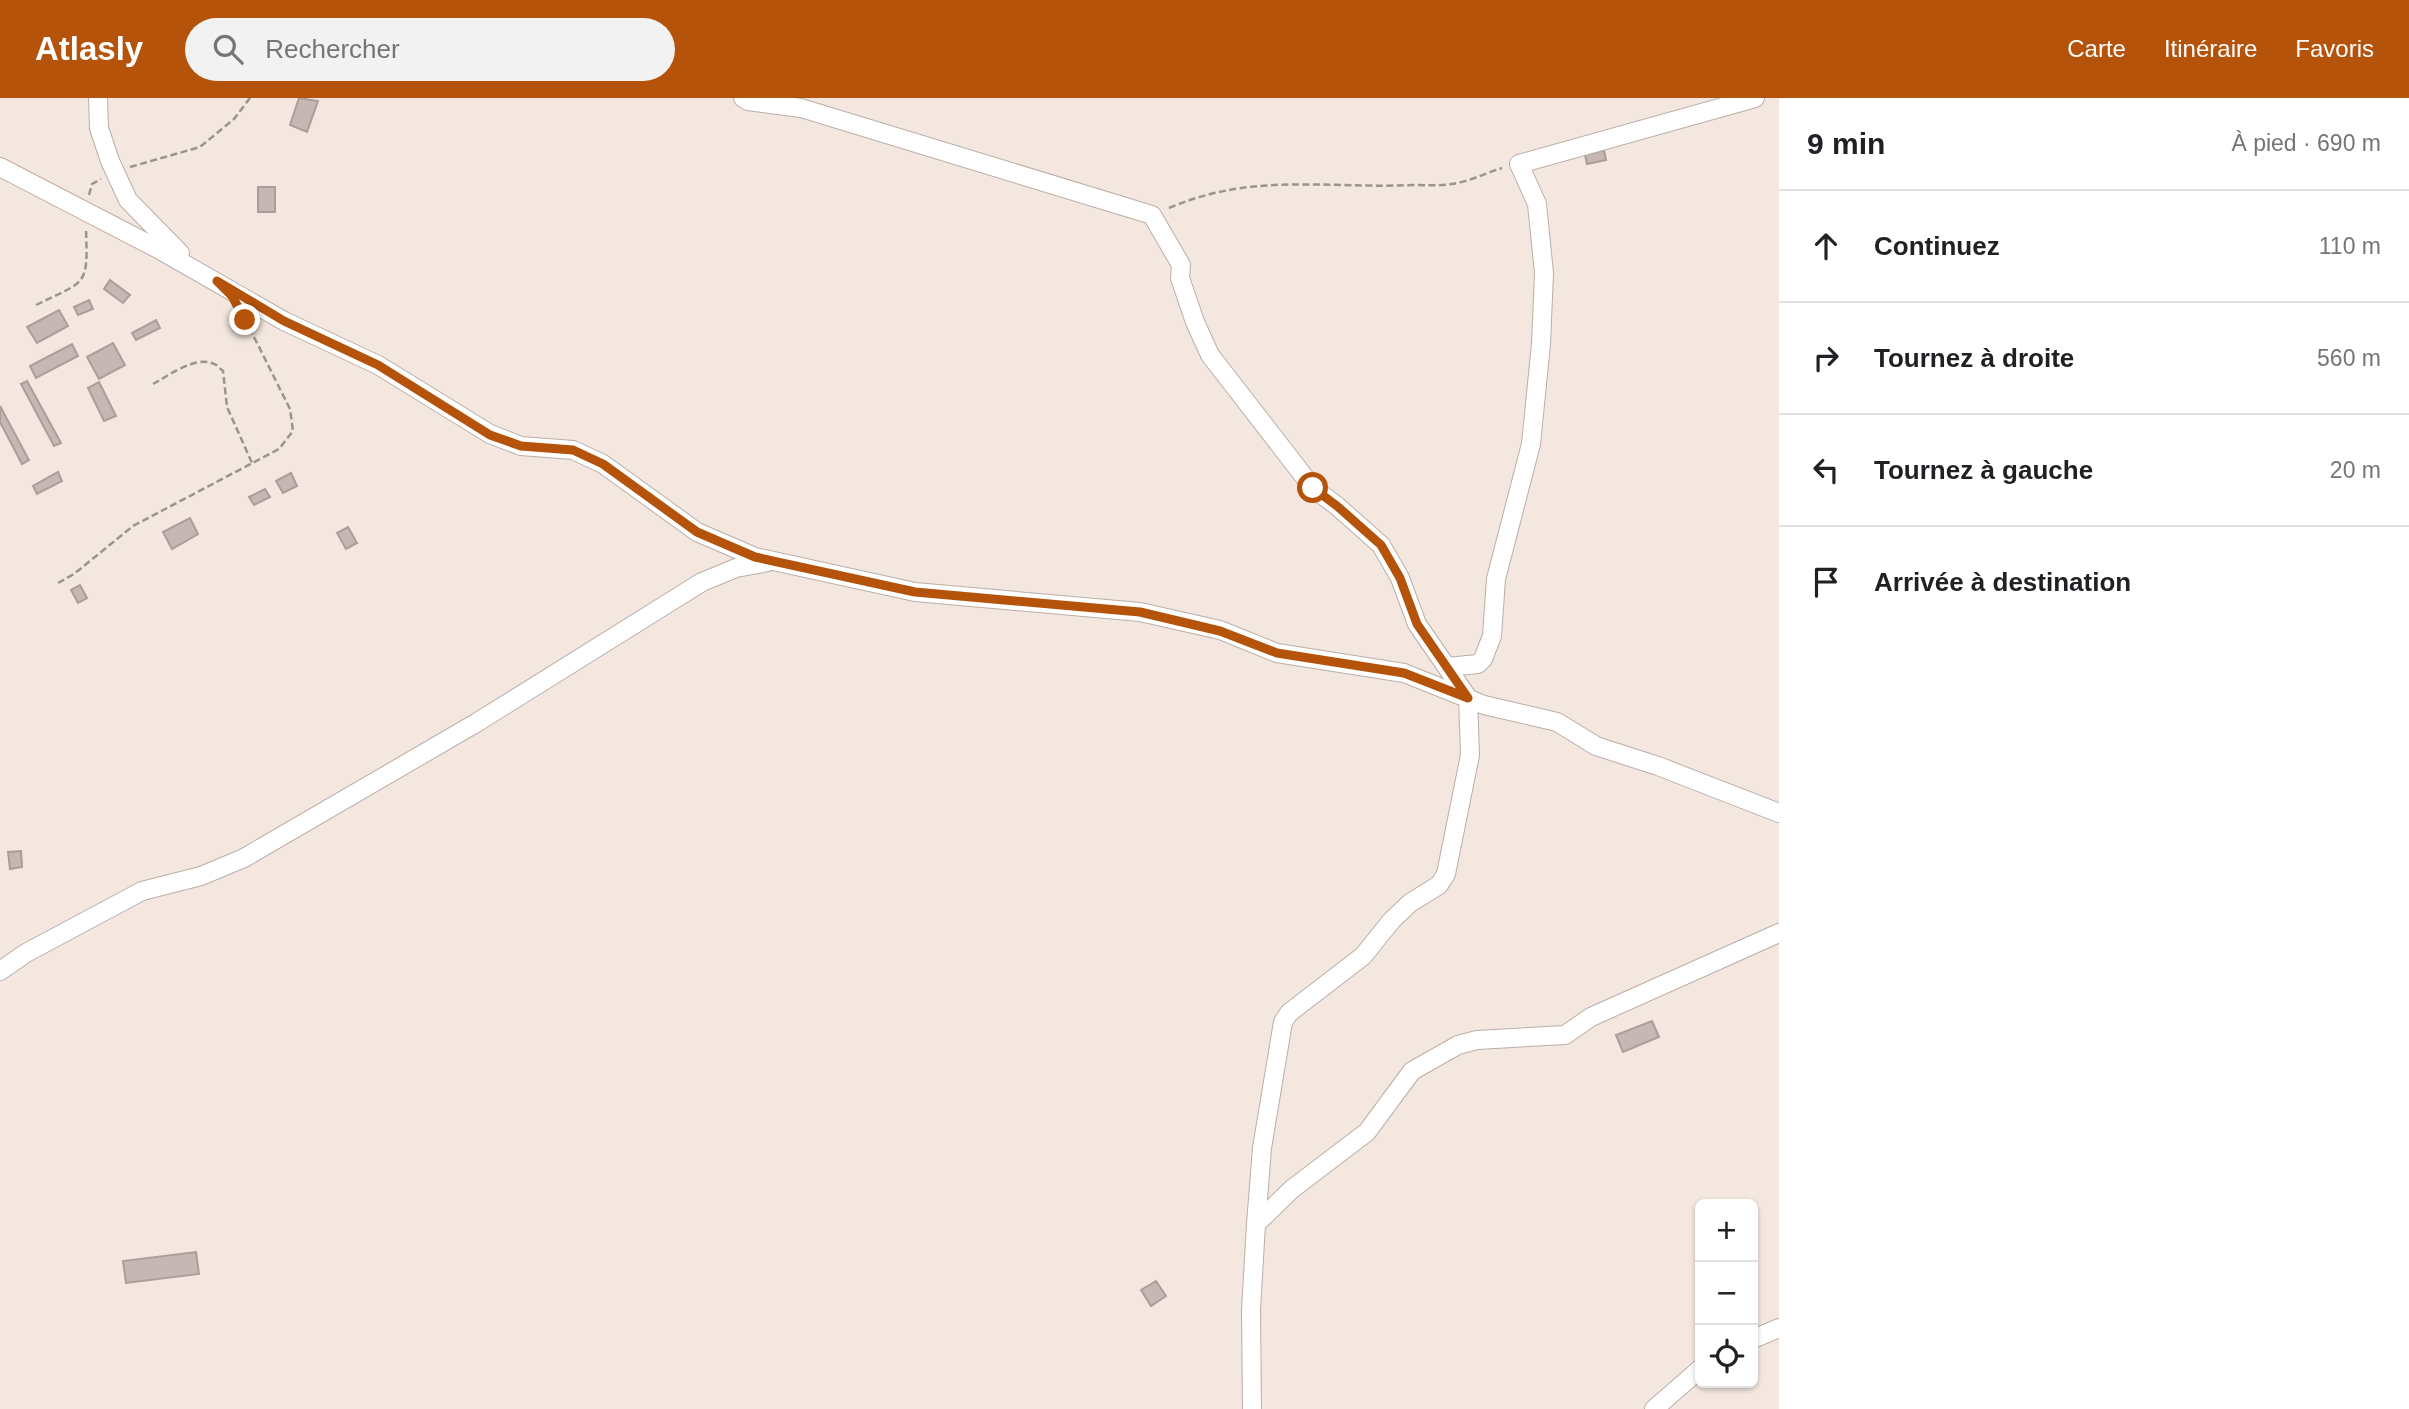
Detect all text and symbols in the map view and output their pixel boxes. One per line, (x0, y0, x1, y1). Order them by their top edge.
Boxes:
search box (185, 18, 675, 81)
text: Atlasly (35, 30, 143, 67)
icon: search (209, 30, 247, 68)
text: Rechercher (265, 34, 400, 64)
text: Carte (2067, 35, 2126, 62)
text: Itinéraire (2164, 35, 2257, 62)
text: Favoris (2295, 35, 2374, 62)
text: 9 min (1807, 127, 1885, 160)
text: À pied · 690 m (2231, 130, 2381, 156)
icon: ahead (1807, 227, 1845, 265)
text: Continuez (1874, 231, 2000, 261)
text: 110 m (2319, 233, 2381, 259)
route end (229, 304, 260, 335)
icon: right (1807, 339, 1845, 377)
text: Tournez à droite (1874, 343, 2074, 373)
text: 560 m (2317, 345, 2381, 371)
icon: left (1807, 451, 1845, 489)
text: Tournez à gauche (1874, 455, 2093, 485)
text: 20 m (2330, 457, 2381, 483)
route start (1297, 472, 1328, 503)
icon: arrive (1807, 563, 1845, 601)
text: Arrivée à destination (1874, 567, 2131, 597)
map controls (1695, 1199, 1758, 1388)
button: + (1695, 1199, 1758, 1262)
button: − (1695, 1262, 1758, 1325)
button: locate (1695, 1325, 1758, 1388)

